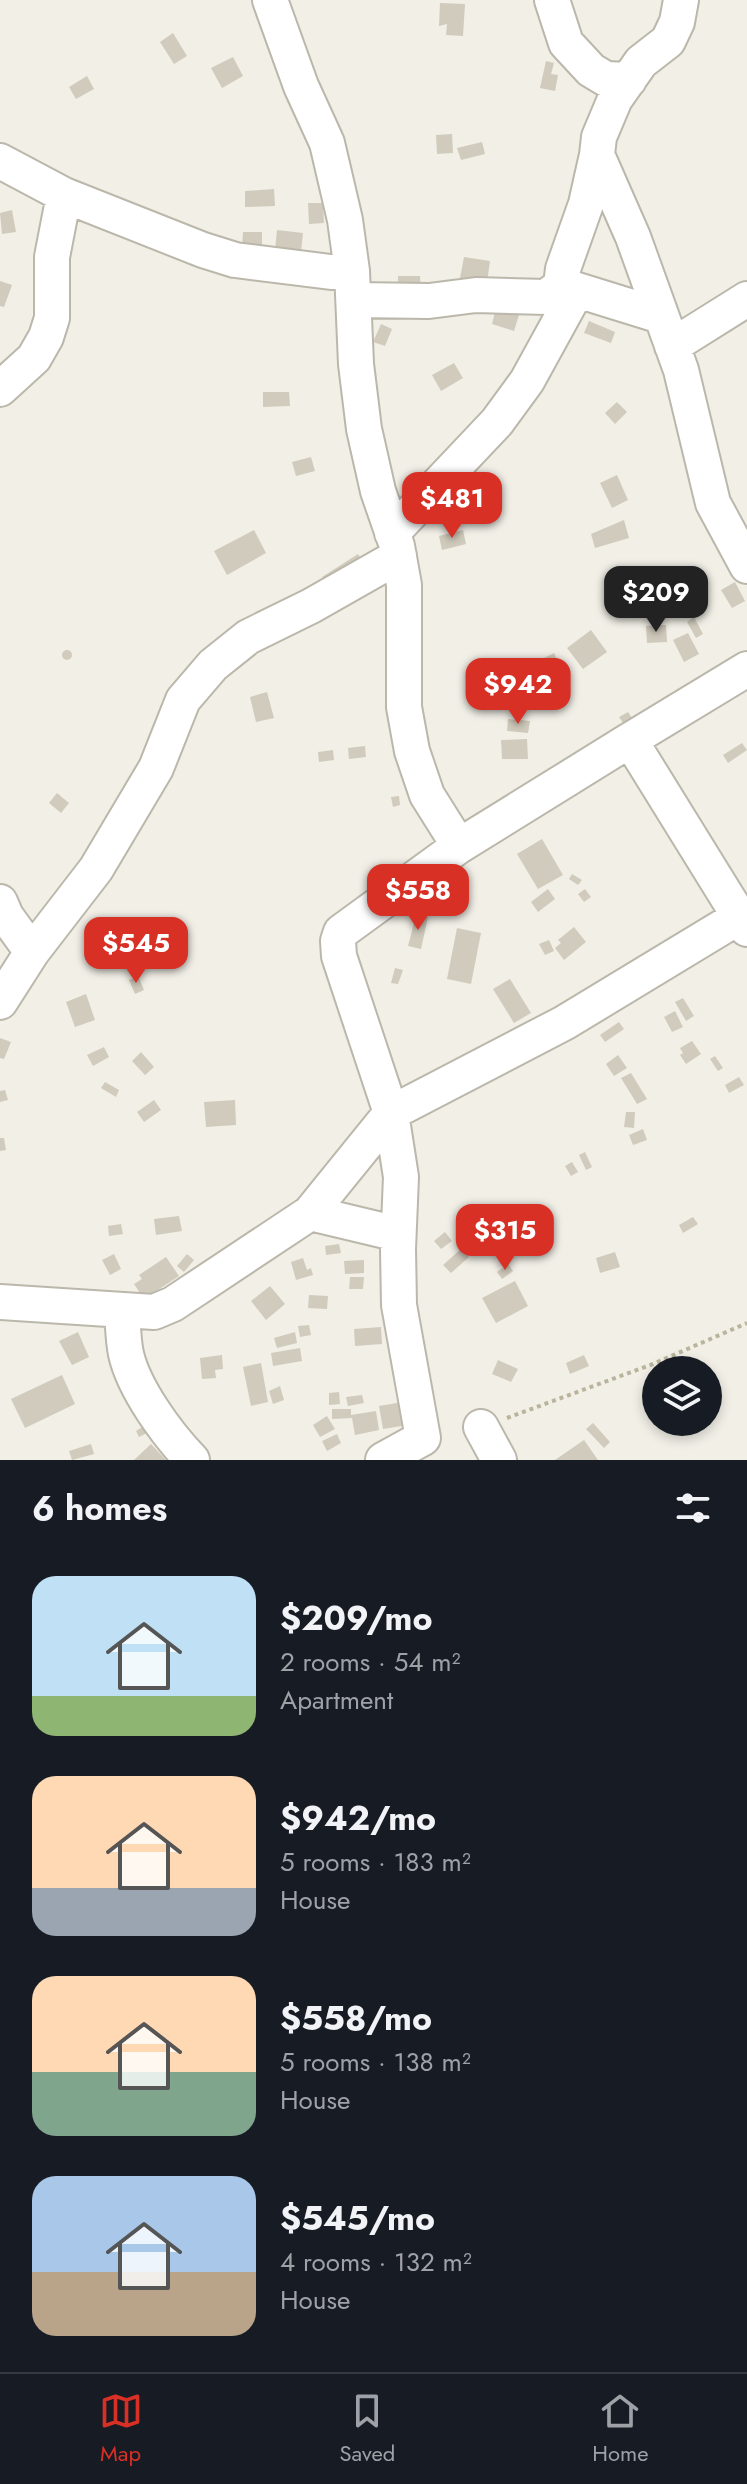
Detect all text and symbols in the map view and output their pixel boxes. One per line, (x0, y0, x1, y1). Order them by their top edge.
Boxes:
pin: $481 (405, 472, 499, 540)
text: $481 (420, 479, 484, 517)
pin: $209 (609, 566, 703, 634)
text: $209 (622, 573, 690, 611)
pin: $942 (471, 658, 565, 726)
text: $942 (484, 665, 552, 703)
pin: $558 (371, 864, 465, 932)
text: $558 (385, 871, 451, 909)
pin: $545 (89, 917, 183, 985)
text: $545 (102, 924, 170, 962)
pin: $315 (458, 1204, 552, 1272)
text: $315 (474, 1211, 536, 1249)
map controls (642, 1356, 722, 1436)
button: layers (642, 1356, 722, 1436)
text: 6 homes (32, 1484, 167, 1533)
icon: filters (671, 1486, 715, 1530)
text: $209/mo (280, 1594, 433, 1643)
icon: home (96, 1608, 192, 1704)
text: 2 rooms · 54 m² (280, 1643, 461, 1681)
text: Apartment (280, 1681, 393, 1719)
text: $942/mo (280, 1794, 436, 1843)
icon: home (96, 1808, 192, 1904)
text: 5 rooms · 183 m² (280, 1843, 471, 1881)
text: House (280, 1881, 350, 1919)
text: $558/mo (280, 1994, 432, 2043)
icon: home (96, 2008, 192, 2104)
text: 5 rooms · 138 m² (280, 2043, 471, 2081)
text: House (280, 2081, 350, 2119)
text: $545/mo (280, 2194, 435, 2243)
icon: home (96, 2208, 192, 2304)
text: 4 rooms · 132 m² (280, 2243, 472, 2281)
text: House (280, 2281, 350, 2319)
tab: Map (99, 2389, 143, 2469)
tab: Saved (340, 2389, 395, 2469)
tab: Home (592, 2389, 648, 2469)

